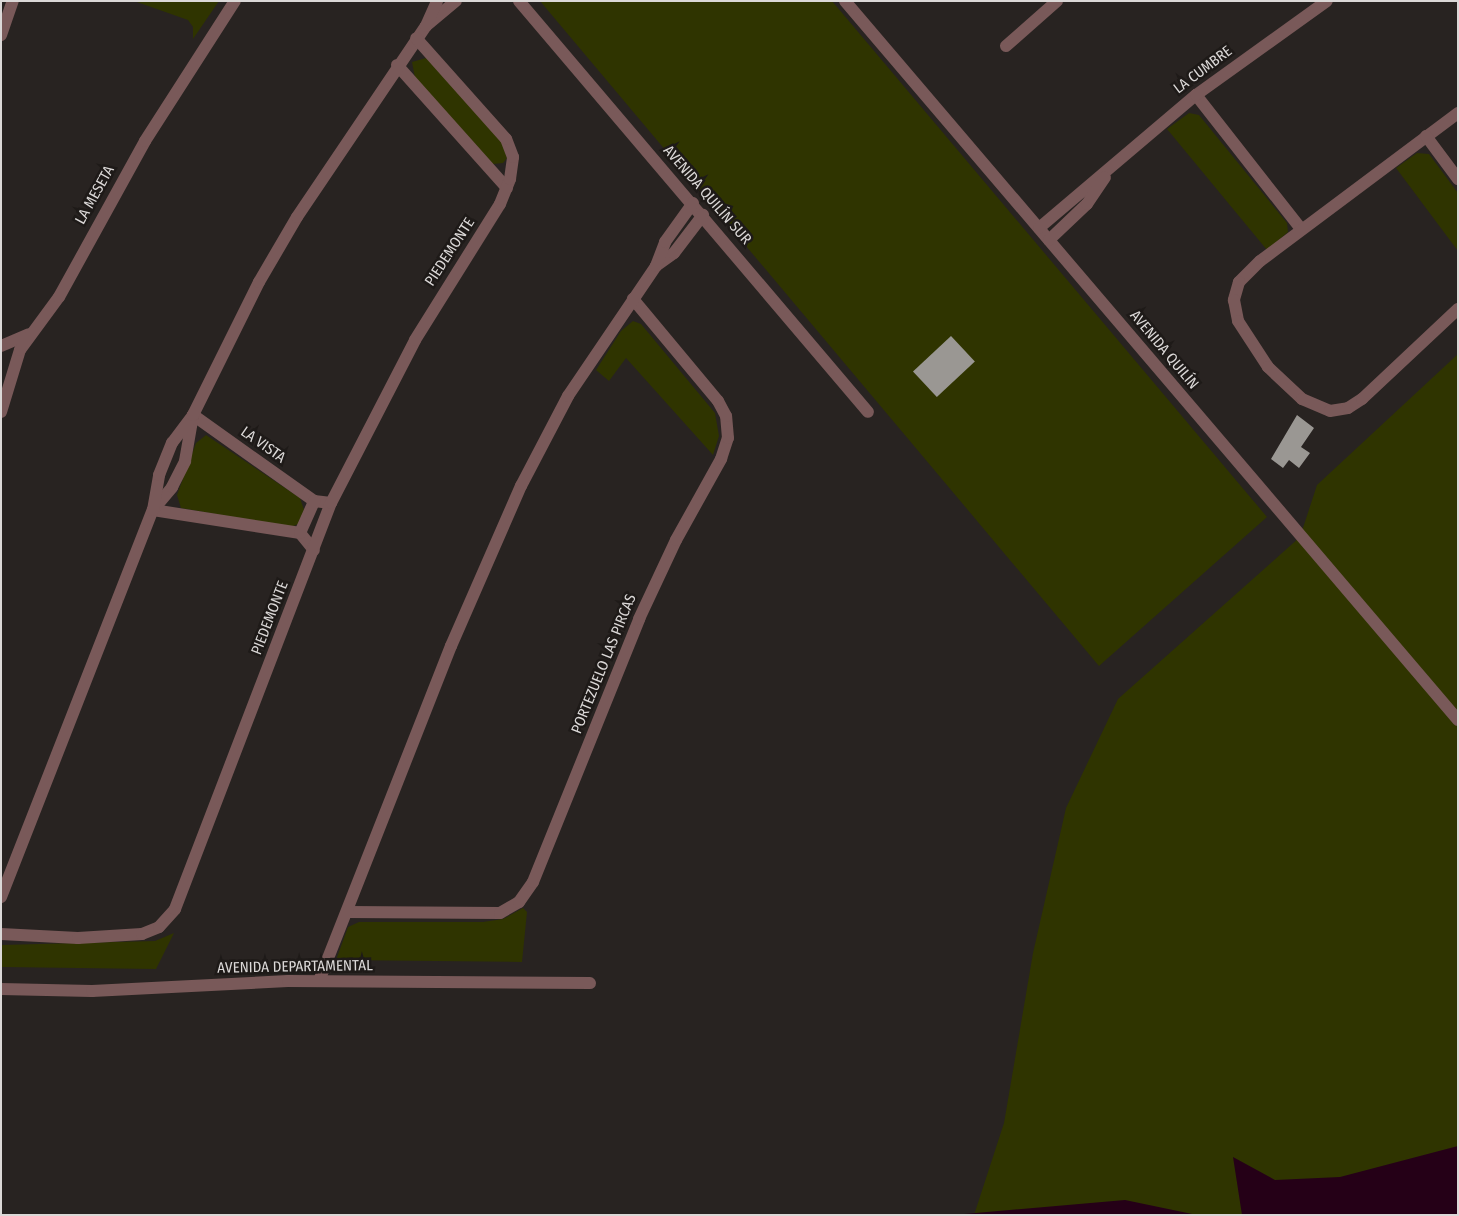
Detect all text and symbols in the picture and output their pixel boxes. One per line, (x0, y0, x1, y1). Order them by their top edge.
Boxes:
street label: LA CUMBRE (1170, 42, 1236, 98)
street label: AVENIDA QUILÍN SUR (659, 142, 755, 248)
street label: LA MESETA (72, 163, 118, 227)
street label: PIEDEMONTE (421, 215, 479, 289)
street label: AVENIDA QUILÍN (1126, 307, 1202, 393)
street label: LA VISTA (237, 423, 289, 467)
street label: PIEDEMONTE (248, 579, 292, 657)
street label: PORTEZUELO LAS PIRCAS (568, 592, 640, 736)
street label: AVENIDA DEPARTAMENTAL (217, 957, 373, 977)

